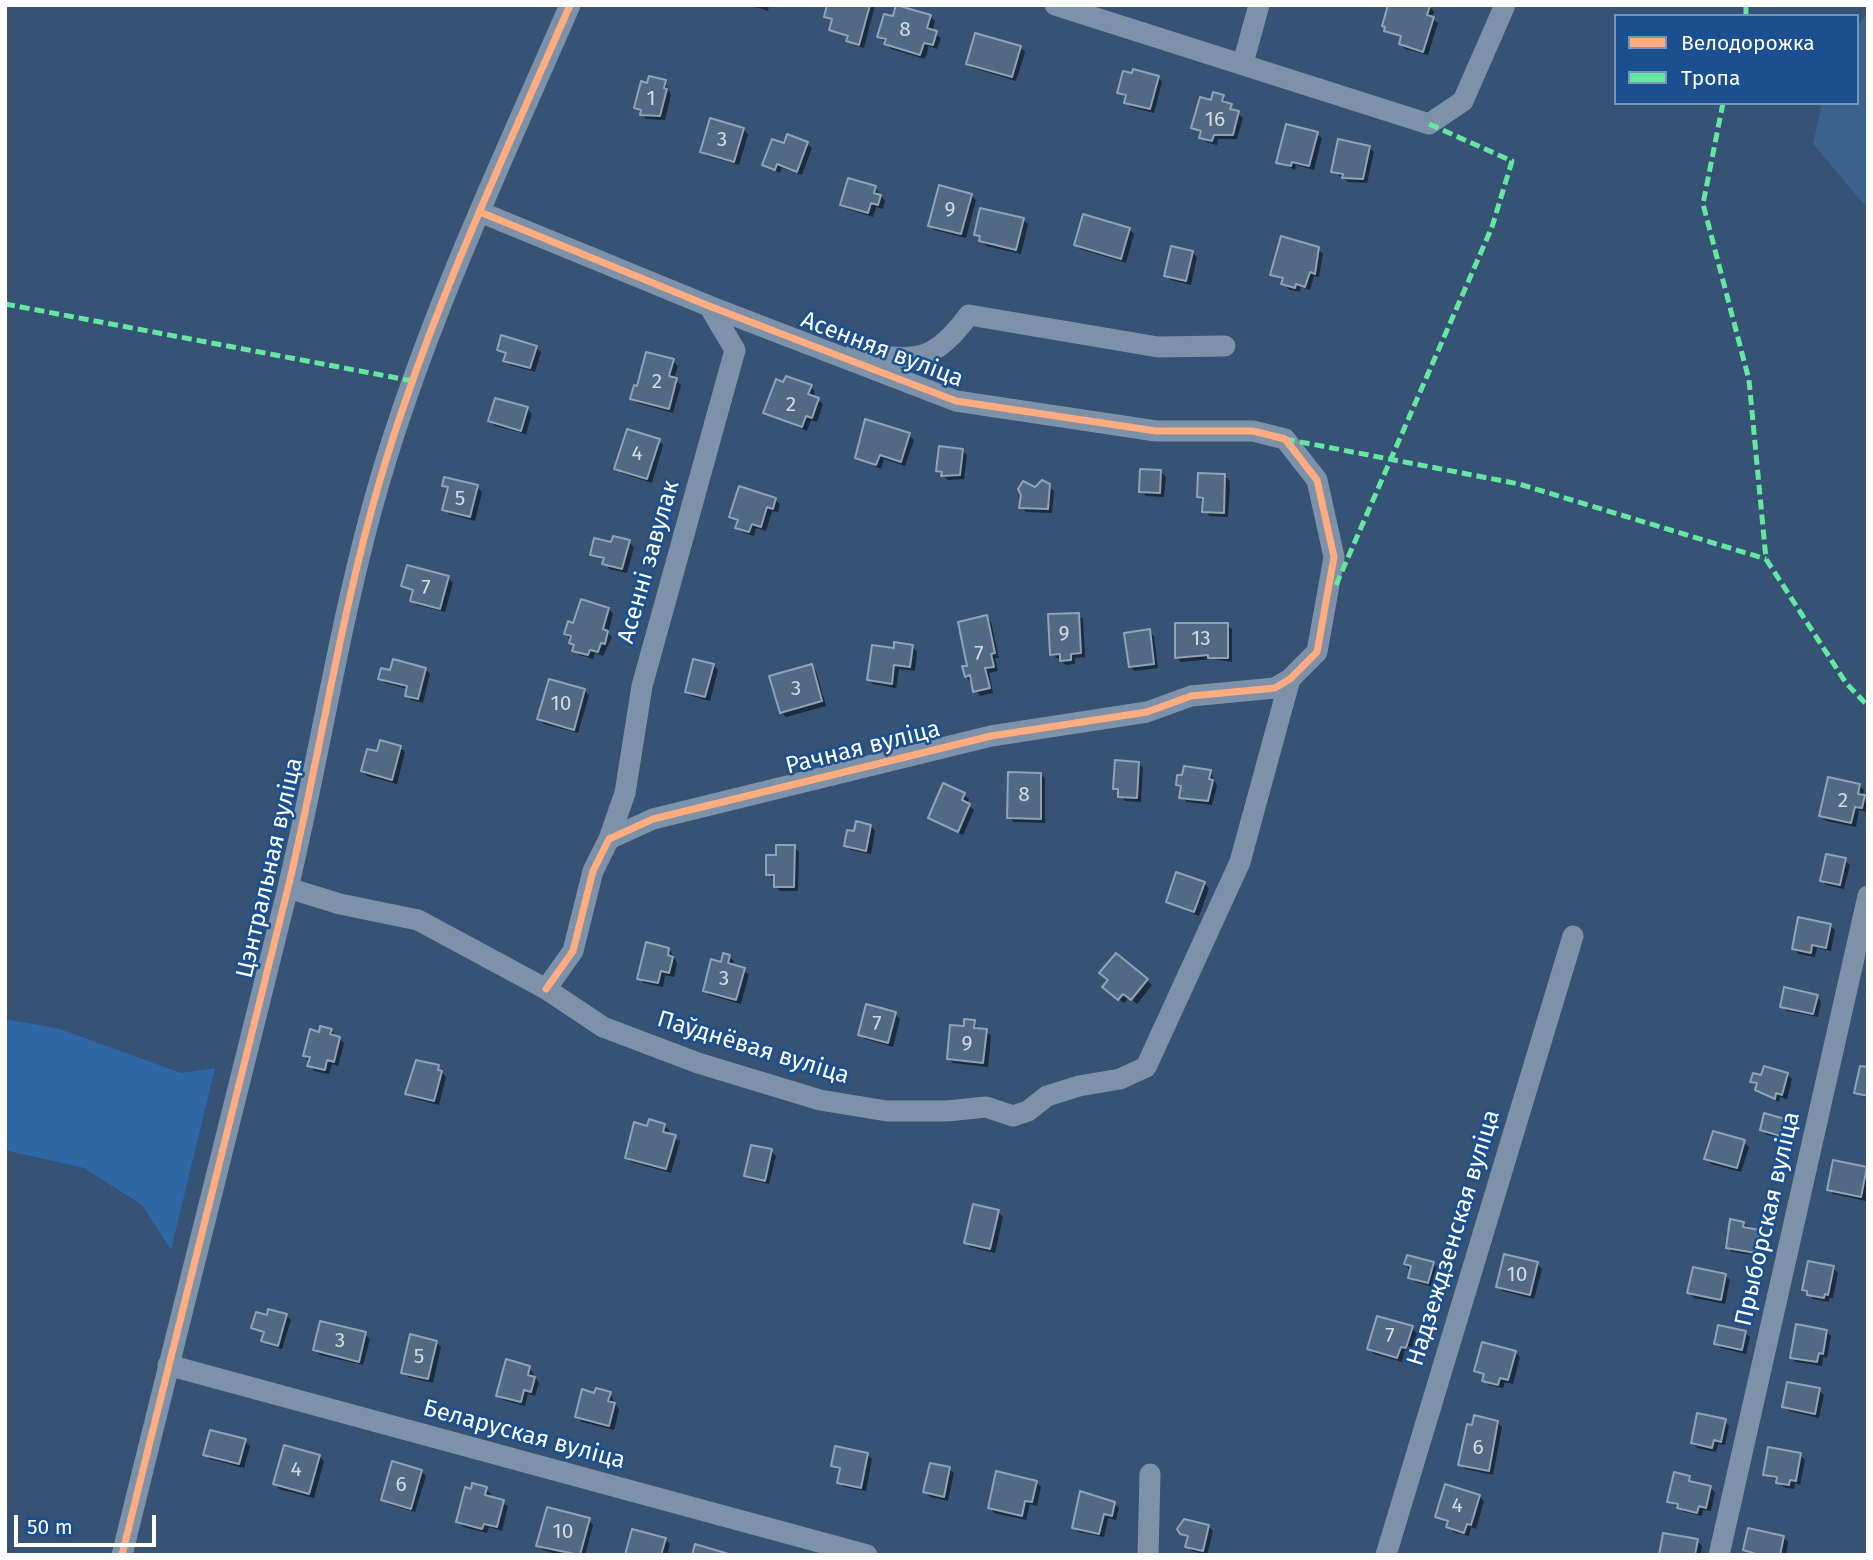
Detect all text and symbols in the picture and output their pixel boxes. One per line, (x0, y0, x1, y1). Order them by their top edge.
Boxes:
legend (1614, 14, 1859, 105)
house number: 8 (899, 17, 911, 43)
text: Велодорожка (1681, 30, 1815, 56)
text: Тропа (1681, 65, 1740, 91)
house number: 1 (646, 86, 656, 112)
house number: 16 (1205, 107, 1225, 133)
house number: 3 (717, 127, 727, 153)
house number: 9 (944, 197, 956, 223)
street label: Асенняя вуліца (797, 306, 967, 394)
house number: 2 (652, 369, 662, 395)
house number: 2 (786, 392, 796, 418)
house number: 4 (631, 441, 643, 467)
street label: Асенні завулак (612, 477, 686, 647)
house number: 5 (455, 486, 465, 512)
house number: 7 (421, 575, 431, 601)
house number: 9 (1058, 621, 1070, 647)
house number: 13 (1191, 626, 1211, 652)
house number: 7 (974, 641, 984, 667)
house number: 3 (791, 676, 801, 702)
house number: 10 (551, 691, 571, 717)
street label: Рачная вуліца (783, 715, 943, 781)
street label: Цэнтральная вуліца (231, 755, 309, 981)
house number: 8 (1018, 782, 1030, 808)
house number: 2 (1838, 788, 1848, 814)
house number: 3 (719, 966, 729, 992)
street label: Паўднёвая вуліца (653, 1005, 853, 1091)
house number: 7 (872, 1011, 882, 1037)
house number: 9 (961, 1031, 973, 1057)
street label: Надзеждзенская вуліца (1401, 1107, 1507, 1369)
street label: Прыборская вуліца (1729, 1109, 1807, 1329)
house number: 10 (1507, 1262, 1527, 1288)
house number: 7 (1385, 1323, 1395, 1349)
house number: 3 (335, 1328, 345, 1354)
house number: 5 (414, 1344, 424, 1370)
street label: Беларуская вуліца (420, 1394, 628, 1476)
house number: 6 (1472, 1435, 1484, 1461)
house number: 4 (290, 1457, 302, 1483)
house number: 6 (395, 1472, 407, 1498)
house number: 4 (1451, 1493, 1463, 1519)
scale bar (18, 1500, 159, 1544)
text: 50 m (27, 1514, 73, 1540)
house number: 10 (553, 1519, 573, 1545)

